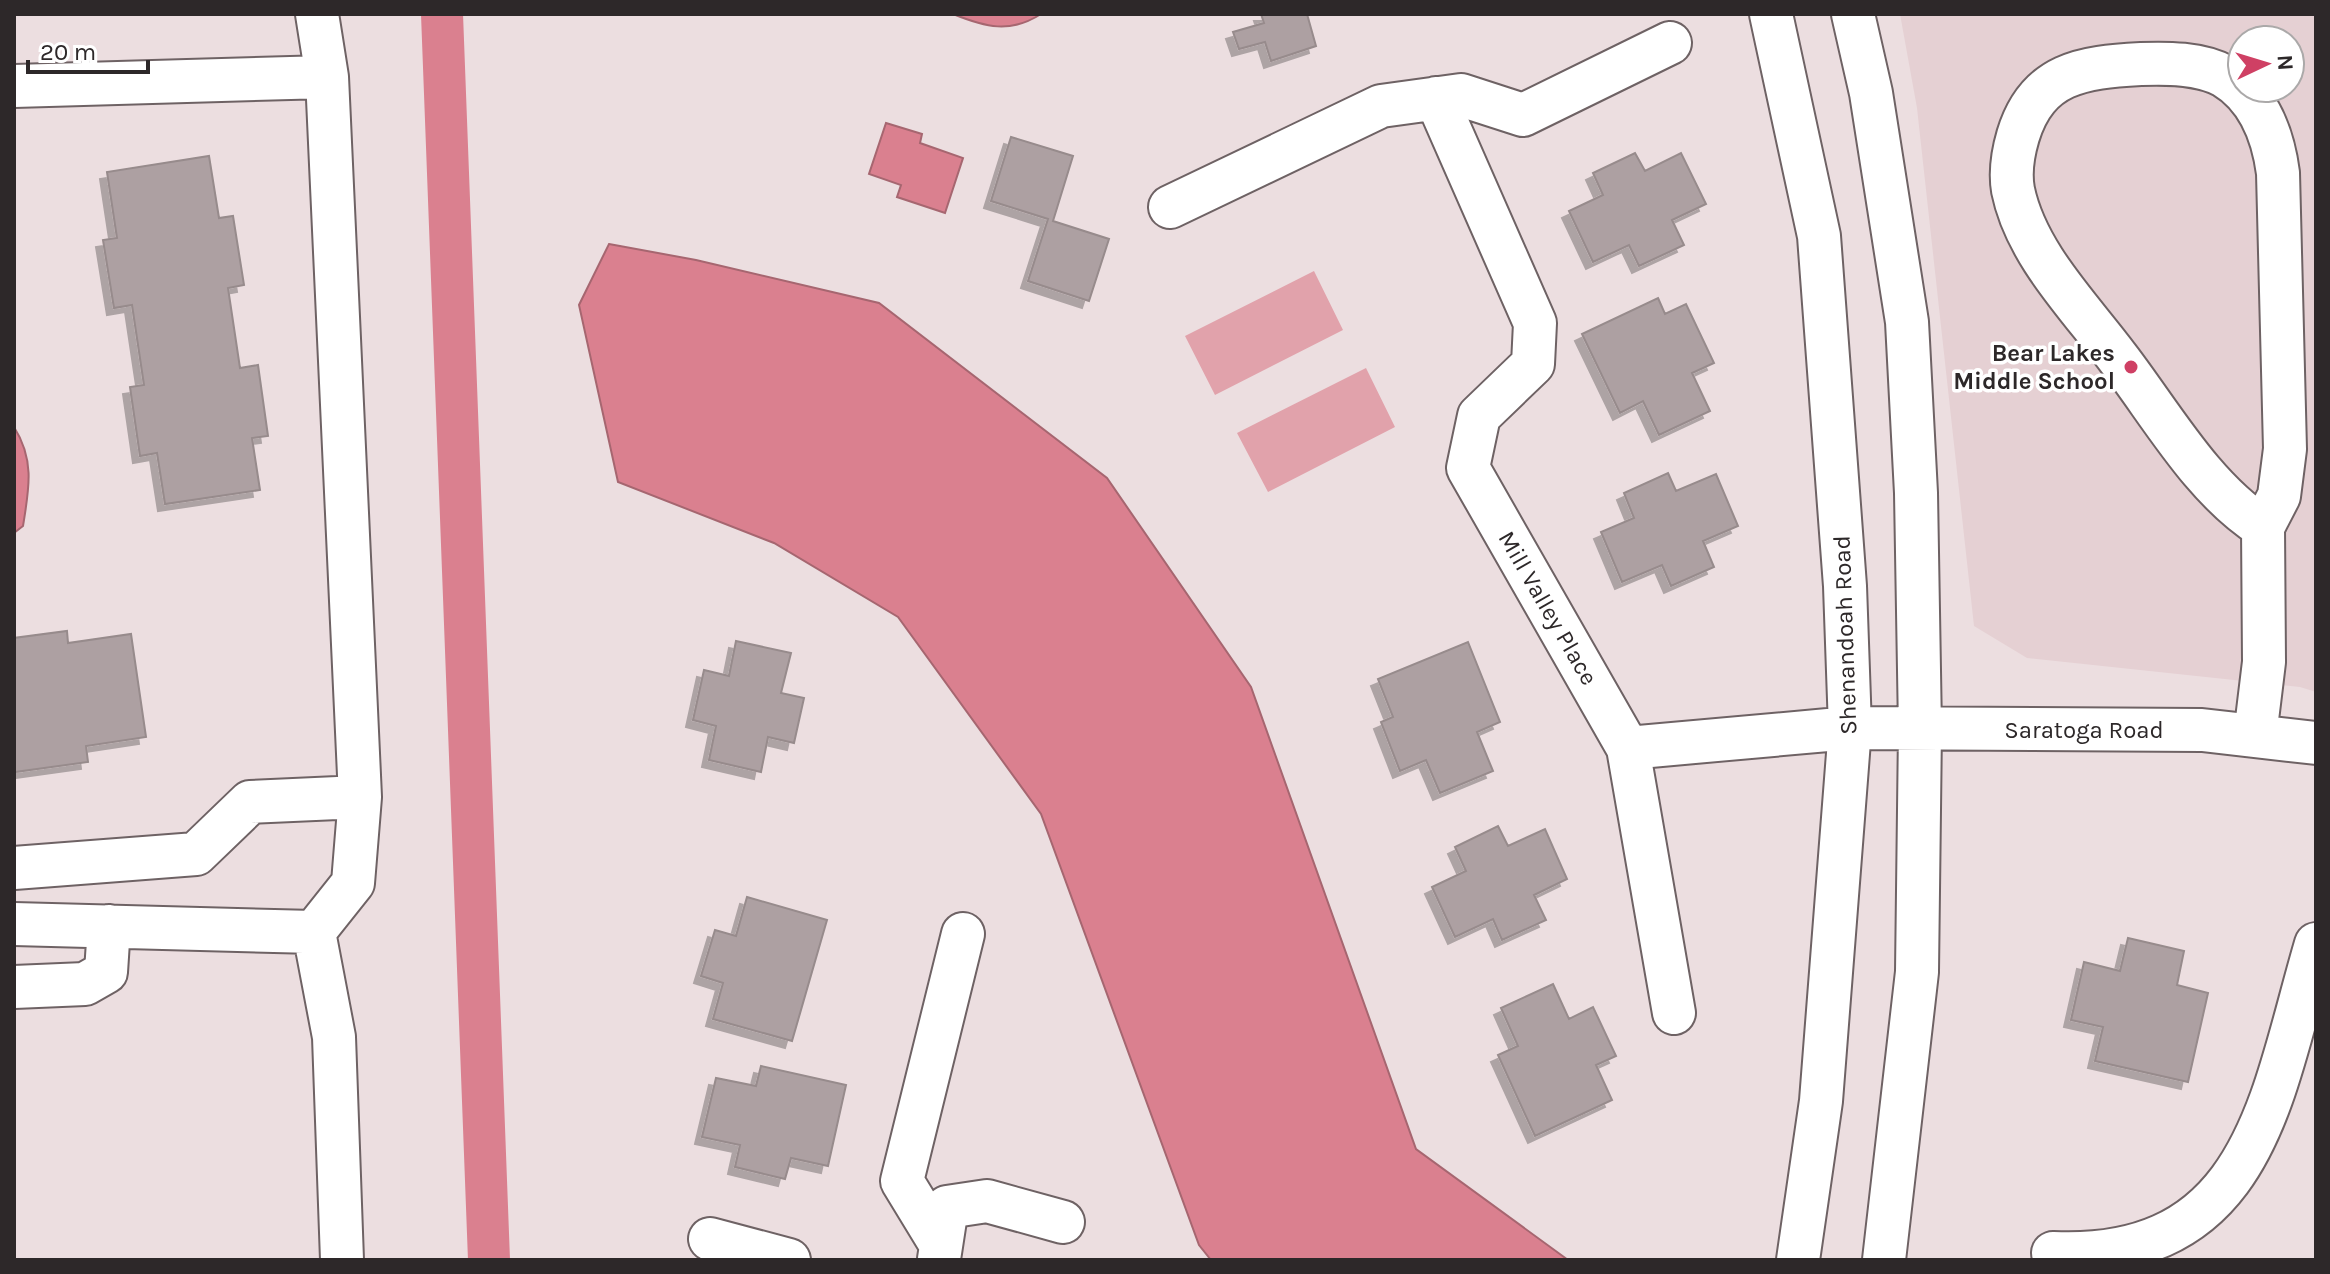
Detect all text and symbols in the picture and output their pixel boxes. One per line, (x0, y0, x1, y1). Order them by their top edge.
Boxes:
scale bar (28, 24, 148, 74)
north arrow (2226, 24, 2306, 104)
text: 20 m (40, 38, 96, 66)
text: N (2271, 54, 2298, 71)
place label: Bear Lakes Middle School (1953, 339, 2115, 395)
marker: Bear Lakes Middle School (2122, 358, 2140, 376)
street label: Mill Valley Place (1493, 526, 1603, 690)
street label: Shenandoah Road (1828, 535, 1862, 735)
street label: Saratoga Road (2004, 716, 2164, 744)

